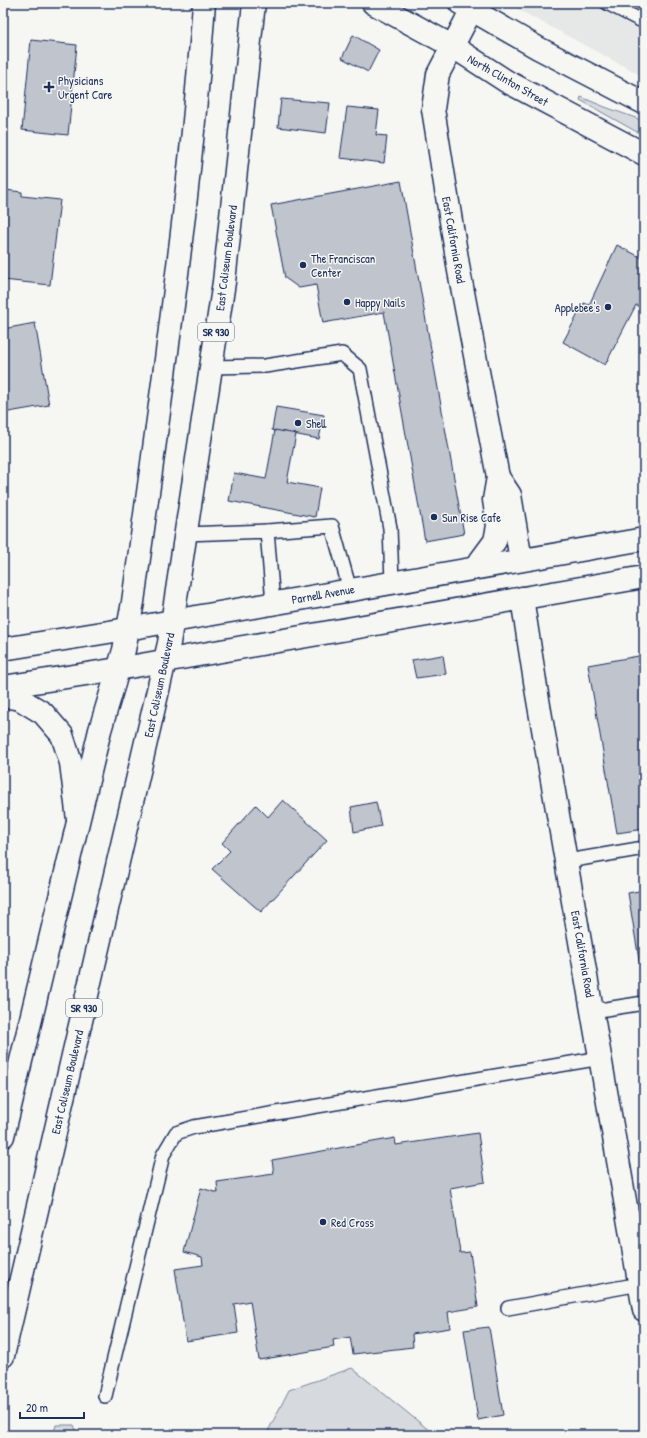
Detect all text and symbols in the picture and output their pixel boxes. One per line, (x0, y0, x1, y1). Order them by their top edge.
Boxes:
street label: North Clinton Street (464, 50, 552, 110)
place label: Physicians Urgent Care (58, 72, 113, 103)
marker: Physicians Urgent Care (43, 81, 55, 93)
street label: East California Road (438, 195, 470, 285)
street label: East Coliseum Boulevard (211, 204, 241, 312)
place label: The Franciscan Center (311, 250, 375, 281)
marker: The Franciscan Center (298, 260, 308, 270)
place label: Happy Nails (355, 294, 405, 311)
marker: Happy Nails (342, 297, 352, 307)
place label: Applebee's (555, 299, 600, 316)
marker: Applebee's (603, 302, 613, 312)
road number: SR 930 (198, 323, 234, 341)
place label: Shell (306, 415, 327, 432)
marker: Shell (293, 418, 303, 428)
place label: Sun Rise Cafe (442, 509, 501, 526)
marker: Sun Rise Cafe (429, 512, 439, 522)
street label: Parnell Avenue (290, 580, 356, 608)
street label: East Coliseum Boulevard (140, 631, 178, 739)
street label: East California Road (567, 909, 599, 999)
road number: SR 930 (66, 999, 102, 1017)
street label: East Coliseum Boulevard (47, 1028, 87, 1136)
place label: Red Cross (331, 1214, 374, 1231)
marker: Red Cross (318, 1217, 328, 1227)
scale bar (20, 1394, 84, 1420)
text: 20 m (26, 1399, 48, 1416)

